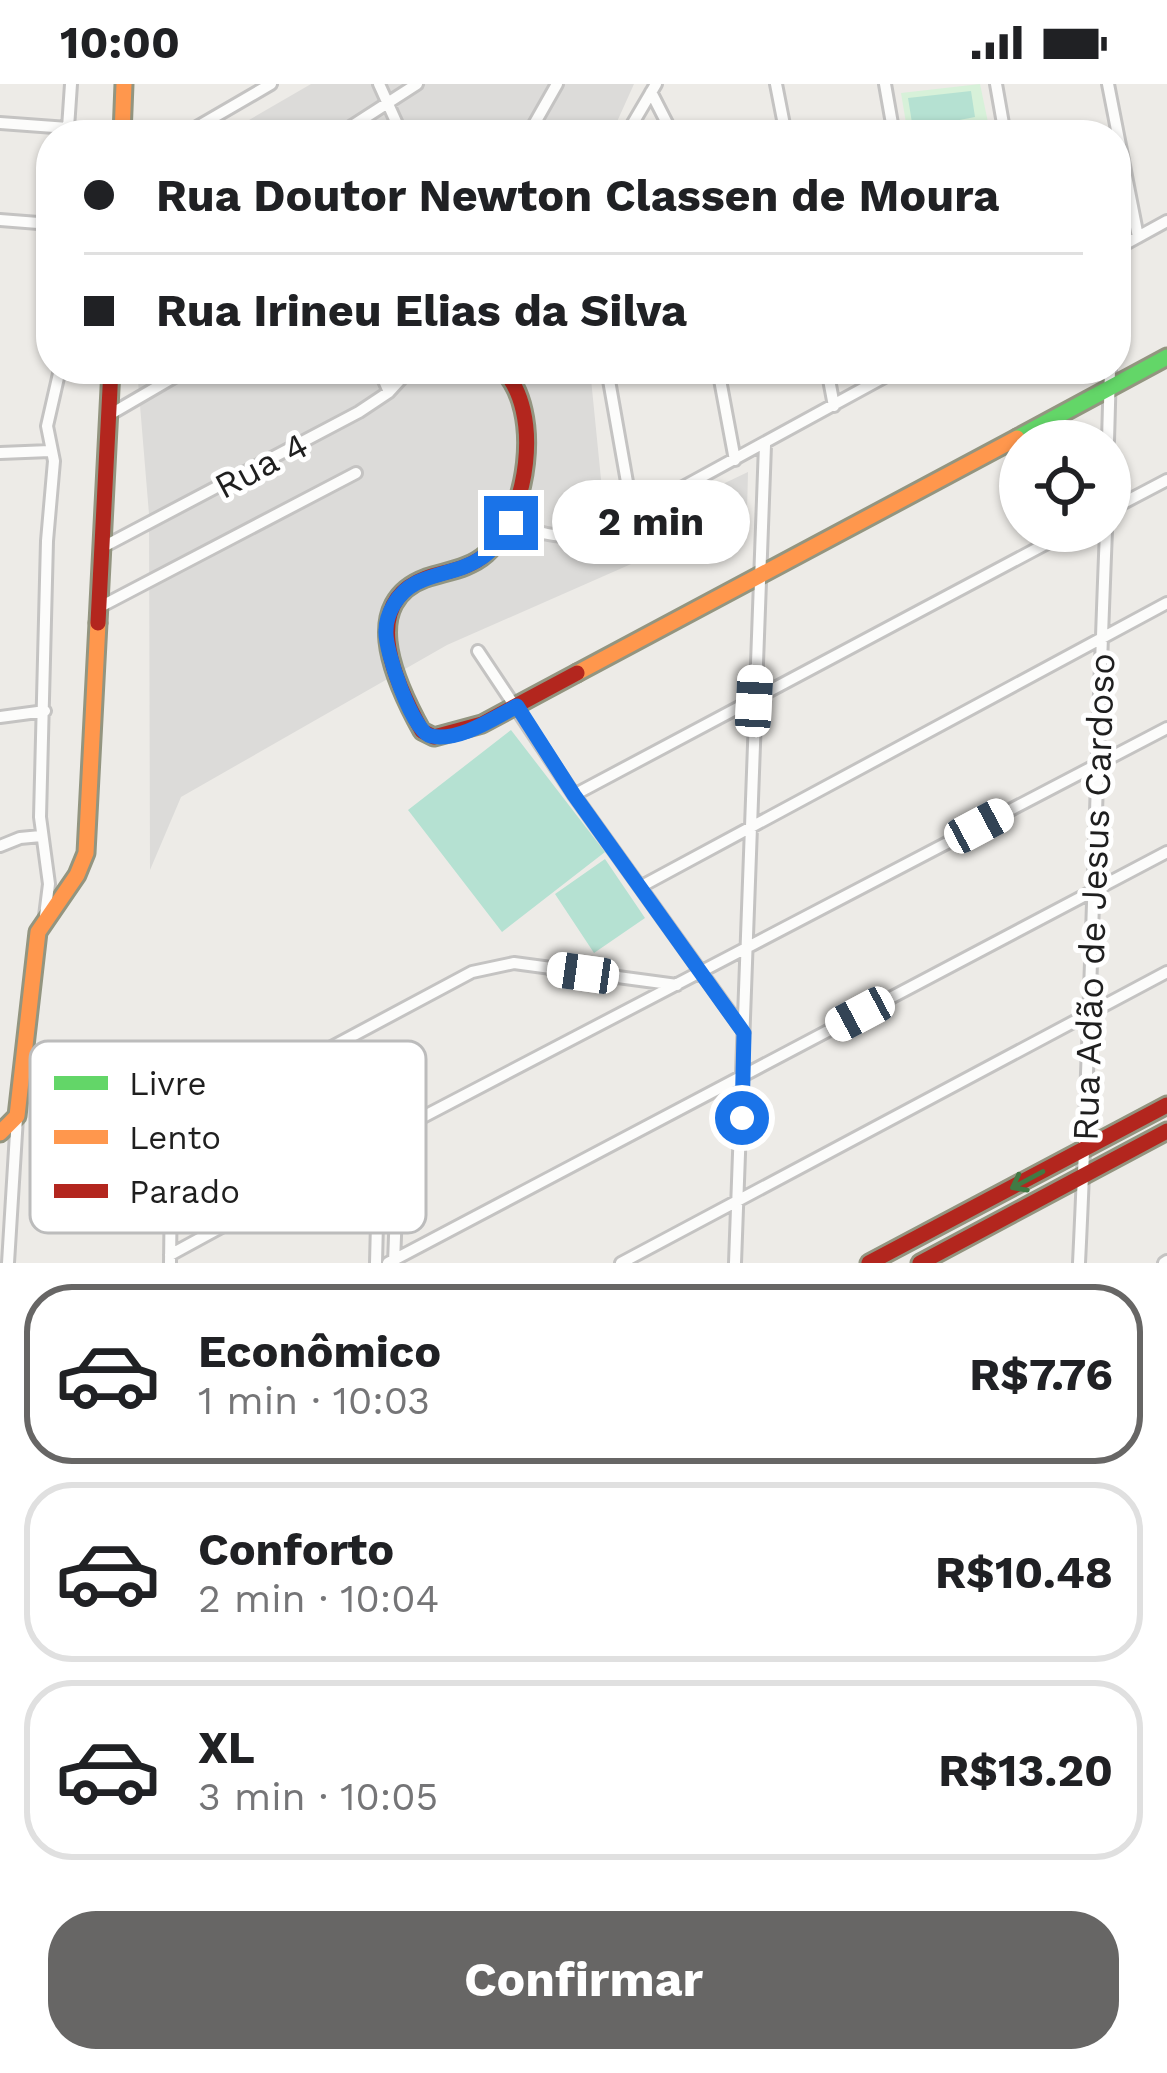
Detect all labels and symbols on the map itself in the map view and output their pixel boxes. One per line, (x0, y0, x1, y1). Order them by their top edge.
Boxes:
street label: Rua 4 (208, 424, 315, 508)
callout: 2 min (553, 481, 751, 565)
route end (484, 496, 538, 550)
street label: Rua Adão de Jesus Cardoso (1064, 652, 1124, 1142)
car (734, 664, 774, 738)
car (939, 793, 1019, 859)
car (545, 950, 621, 996)
car (820, 981, 900, 1047)
legend (30, 1041, 426, 1233)
text: Livre (129, 1064, 207, 1103)
route start (715, 1091, 769, 1145)
text: Lento (129, 1118, 221, 1157)
one-way arrow (1010, 1169, 1045, 1192)
text: Parado (129, 1172, 240, 1211)

